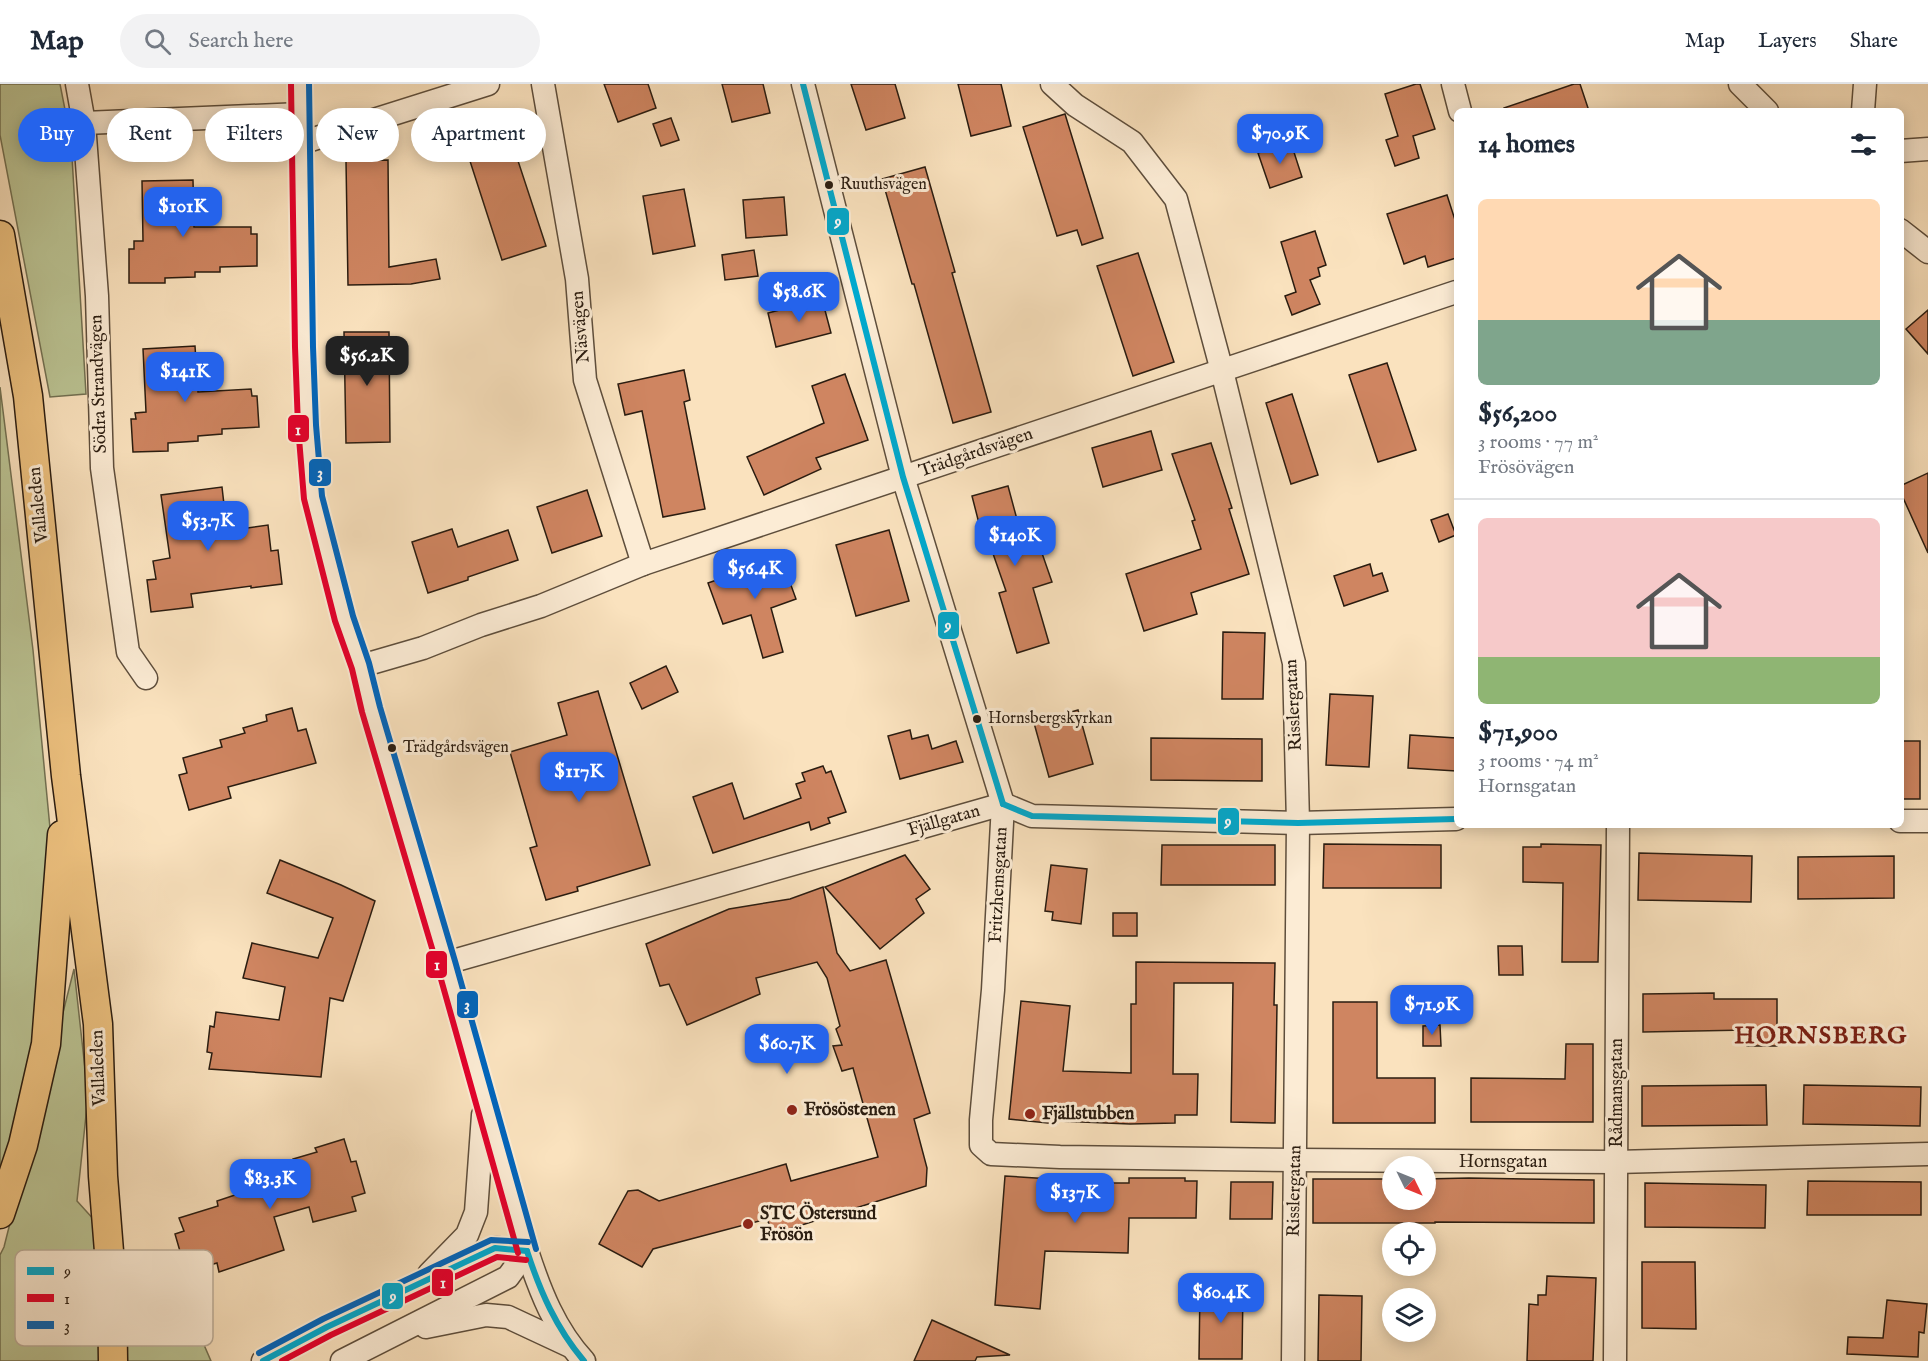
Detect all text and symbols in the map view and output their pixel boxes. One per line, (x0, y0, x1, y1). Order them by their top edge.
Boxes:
search box (120, 14, 540, 68)
text: Map (30, 24, 84, 59)
icon: search (141, 25, 174, 58)
text: Search here (189, 27, 293, 55)
text: Map (1685, 28, 1725, 55)
text: Layers (1758, 28, 1817, 55)
text: Share (1850, 28, 1898, 55)
chip: Buy (18, 108, 95, 162)
chip: Rent (107, 108, 193, 162)
chip: Filters (205, 108, 304, 162)
chip: New (316, 108, 399, 162)
chip: Apartment (411, 108, 546, 162)
pin: $70.9K (1231, 114, 1329, 165)
text: $70.9K (1251, 121, 1309, 146)
text: 14 homes (1478, 128, 1575, 161)
icon: filters (1847, 128, 1880, 161)
place label: Ruuthsvägen (840, 175, 927, 195)
marker: Ruuthsvägen (823, 179, 835, 191)
pin: $101K (141, 187, 225, 238)
text: $101K (158, 194, 208, 219)
line badge: 9 (826, 207, 850, 236)
text: 9 (834, 213, 842, 233)
icon: home (1625, 238, 1733, 346)
pin: $58.6K (750, 272, 848, 323)
text: $58.6K (772, 279, 826, 304)
street label: Näsvägen (566, 289, 596, 364)
street label: Södra Strandvägen (85, 314, 113, 454)
pin: $56.2K (318, 336, 416, 387)
text: $56.2K (340, 343, 394, 368)
pin: $141K (143, 352, 227, 403)
text: $141K (160, 359, 210, 384)
text: $56,200 (1478, 397, 1557, 430)
line badge: 1 (287, 414, 310, 443)
text: 1 (295, 421, 301, 441)
street label: Trädgårdsvägen (916, 423, 1036, 483)
text: 3 rooms · 77 m² (1478, 430, 1598, 455)
text: Frösövägen (1478, 455, 1574, 480)
line badge: 3 (308, 458, 332, 487)
text: 3 (317, 464, 323, 484)
street label: Vallaleden (24, 465, 55, 545)
pin: $53.7K (159, 501, 257, 552)
text: $53.7K (182, 508, 234, 533)
pin: $140K (973, 516, 1057, 567)
text: $140K (989, 523, 1041, 548)
pin: $56.4K (706, 549, 804, 600)
text: $56.4K (727, 556, 783, 581)
icon: home (1625, 557, 1733, 665)
line badge: 9 (937, 611, 960, 640)
text: 9 (944, 617, 952, 637)
street label: Risslergatan (1280, 658, 1308, 751)
place label: Hornsbergskyrkan (988, 709, 1113, 729)
marker: Hornsbergskyrkan (971, 713, 983, 725)
text: $71,900 (1478, 716, 1558, 749)
place label: Trädgårdsvägen (403, 738, 509, 758)
marker: Trädgårdsvägen (386, 742, 398, 754)
text: 3 rooms · 74 m² (1478, 749, 1599, 774)
pin: $117K (537, 752, 621, 803)
text: $117K (554, 759, 604, 784)
text: Hornsgatan (1478, 774, 1576, 799)
street label: Fjällgatan (905, 800, 983, 842)
line badge: 9 (1217, 807, 1240, 836)
text: 9 (1224, 813, 1232, 833)
street label: Fritzhemsgatan (984, 826, 1014, 944)
line badge: 1 (425, 950, 448, 979)
text: 1 (434, 956, 440, 976)
pin: $71.9K (1383, 985, 1481, 1036)
line badge: 3 (456, 990, 479, 1019)
text: $71.9K (1404, 992, 1460, 1017)
text: 3 (464, 996, 470, 1016)
district label: HORNSBERG (1734, 1021, 1908, 1052)
pin: $60.7K (738, 1024, 836, 1075)
street label: Vallaleden (86, 1029, 112, 1108)
text: $60.7K (759, 1031, 815, 1056)
street label: Rådmansgatan (1606, 1038, 1629, 1148)
place label: Frösöstenen (804, 1099, 896, 1122)
marker: Frösöstenen (785, 1103, 799, 1117)
place label: Fjällstubben (1042, 1103, 1135, 1126)
marker: Fjällstubben (1023, 1107, 1037, 1121)
street label: Risslergatan (1283, 1144, 1307, 1237)
street label: Hornsgatan (1459, 1151, 1548, 1174)
north arrow (1382, 1156, 1436, 1210)
map controls (1382, 1156, 1436, 1342)
pin: $83.3K (221, 1159, 319, 1210)
text: $83.3K (244, 1166, 296, 1191)
pin: $137K (1033, 1173, 1117, 1224)
text: $137K (1050, 1180, 1100, 1205)
place label: STC Östersund Frösön (760, 1201, 877, 1247)
marker: STC Östersund Frösön (741, 1217, 755, 1231)
button: locate (1382, 1222, 1436, 1276)
legend (15, 1250, 213, 1346)
text: 9 (63, 1263, 71, 1283)
line badge: 1 (431, 1268, 454, 1297)
pin: $60.4K (1172, 1273, 1270, 1324)
text: 1 (440, 1274, 446, 1294)
text: $60.4K (1192, 1280, 1250, 1305)
line badge: 9 (381, 1282, 404, 1310)
text: 9 (389, 1288, 397, 1308)
button: layers (1382, 1288, 1436, 1342)
text: 1 (64, 1290, 70, 1310)
text: 3 (64, 1317, 70, 1337)

